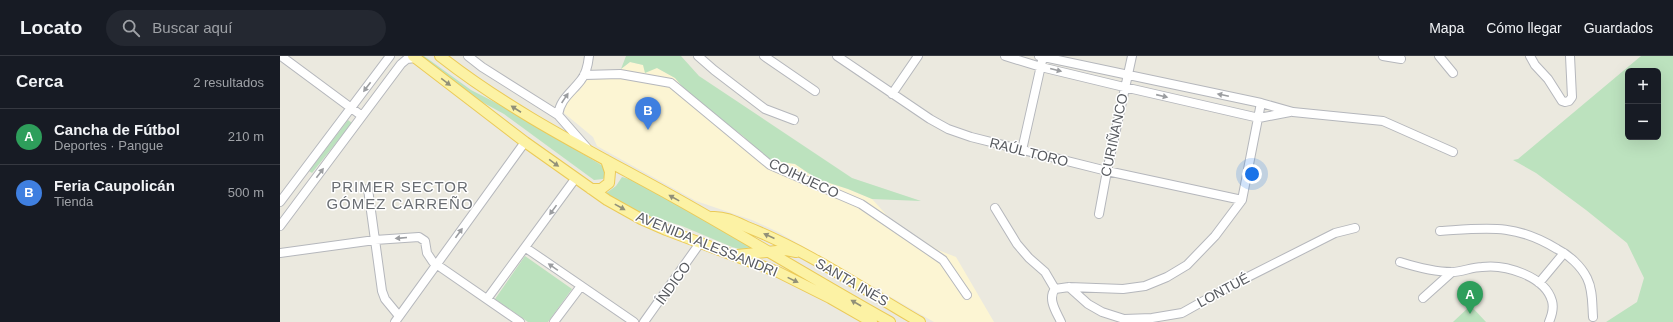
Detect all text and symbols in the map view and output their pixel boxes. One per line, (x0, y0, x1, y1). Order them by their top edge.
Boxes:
search box (106, 10, 386, 46)
text: Locato (20, 17, 82, 38)
icon: search (120, 17, 142, 39)
text: Buscar aquí (152, 19, 232, 36)
text: Mapa (1429, 20, 1464, 36)
text: Cómo llegar (1486, 20, 1562, 36)
text: Guardados (1584, 20, 1653, 36)
one-way arrow (1050, 68, 1062, 74)
map controls (1625, 68, 1661, 140)
button: + (1625, 68, 1661, 104)
text: Cerca (16, 72, 63, 91)
text: 2 resultados (193, 75, 264, 90)
one-way arrow (440, 77, 451, 86)
one-way arrow (363, 82, 371, 93)
street label: CURIÑANCO (1097, 92, 1131, 178)
one-way arrow (1217, 92, 1229, 98)
one-way arrow (561, 93, 569, 103)
one-way arrow (1156, 93, 1169, 99)
pin: B (635, 97, 661, 130)
button: − (1625, 104, 1661, 140)
one-way arrow (511, 105, 521, 113)
text: Cancha de Fútbol (54, 121, 180, 138)
text: A (24, 129, 34, 144)
text: 210 m (228, 129, 264, 144)
street label: RAÚL TORO (988, 134, 1070, 170)
text: Deportes · Pangue (54, 138, 163, 153)
street label: COIHUECO (766, 155, 842, 201)
one-way arrow (549, 159, 560, 167)
your location (1242, 164, 1262, 184)
one-way arrow (316, 167, 324, 178)
text: Feria Caupolicán (54, 177, 175, 194)
district label: PRIMER SECTOR GÓMEZ CARREÑO (326, 178, 474, 212)
text: B (24, 185, 34, 200)
text: 500 m (228, 185, 264, 200)
text: Tienda (54, 194, 93, 209)
one-way arrow (668, 194, 680, 201)
one-way arrow (615, 204, 626, 211)
one-way arrow (549, 205, 557, 216)
street label: AVENIDA ALESSANDRI (634, 208, 780, 280)
one-way arrow (455, 227, 464, 238)
one-way arrow (764, 233, 775, 239)
one-way arrow (395, 235, 407, 241)
street label: SANTA INÉS (813, 255, 891, 309)
street label: ÍNDICO (652, 258, 694, 308)
one-way arrow (548, 263, 558, 271)
street label: LONTUÉ (1194, 270, 1252, 310)
one-way arrow (787, 277, 799, 283)
pin: A (1457, 281, 1483, 314)
one-way arrow (850, 299, 862, 306)

